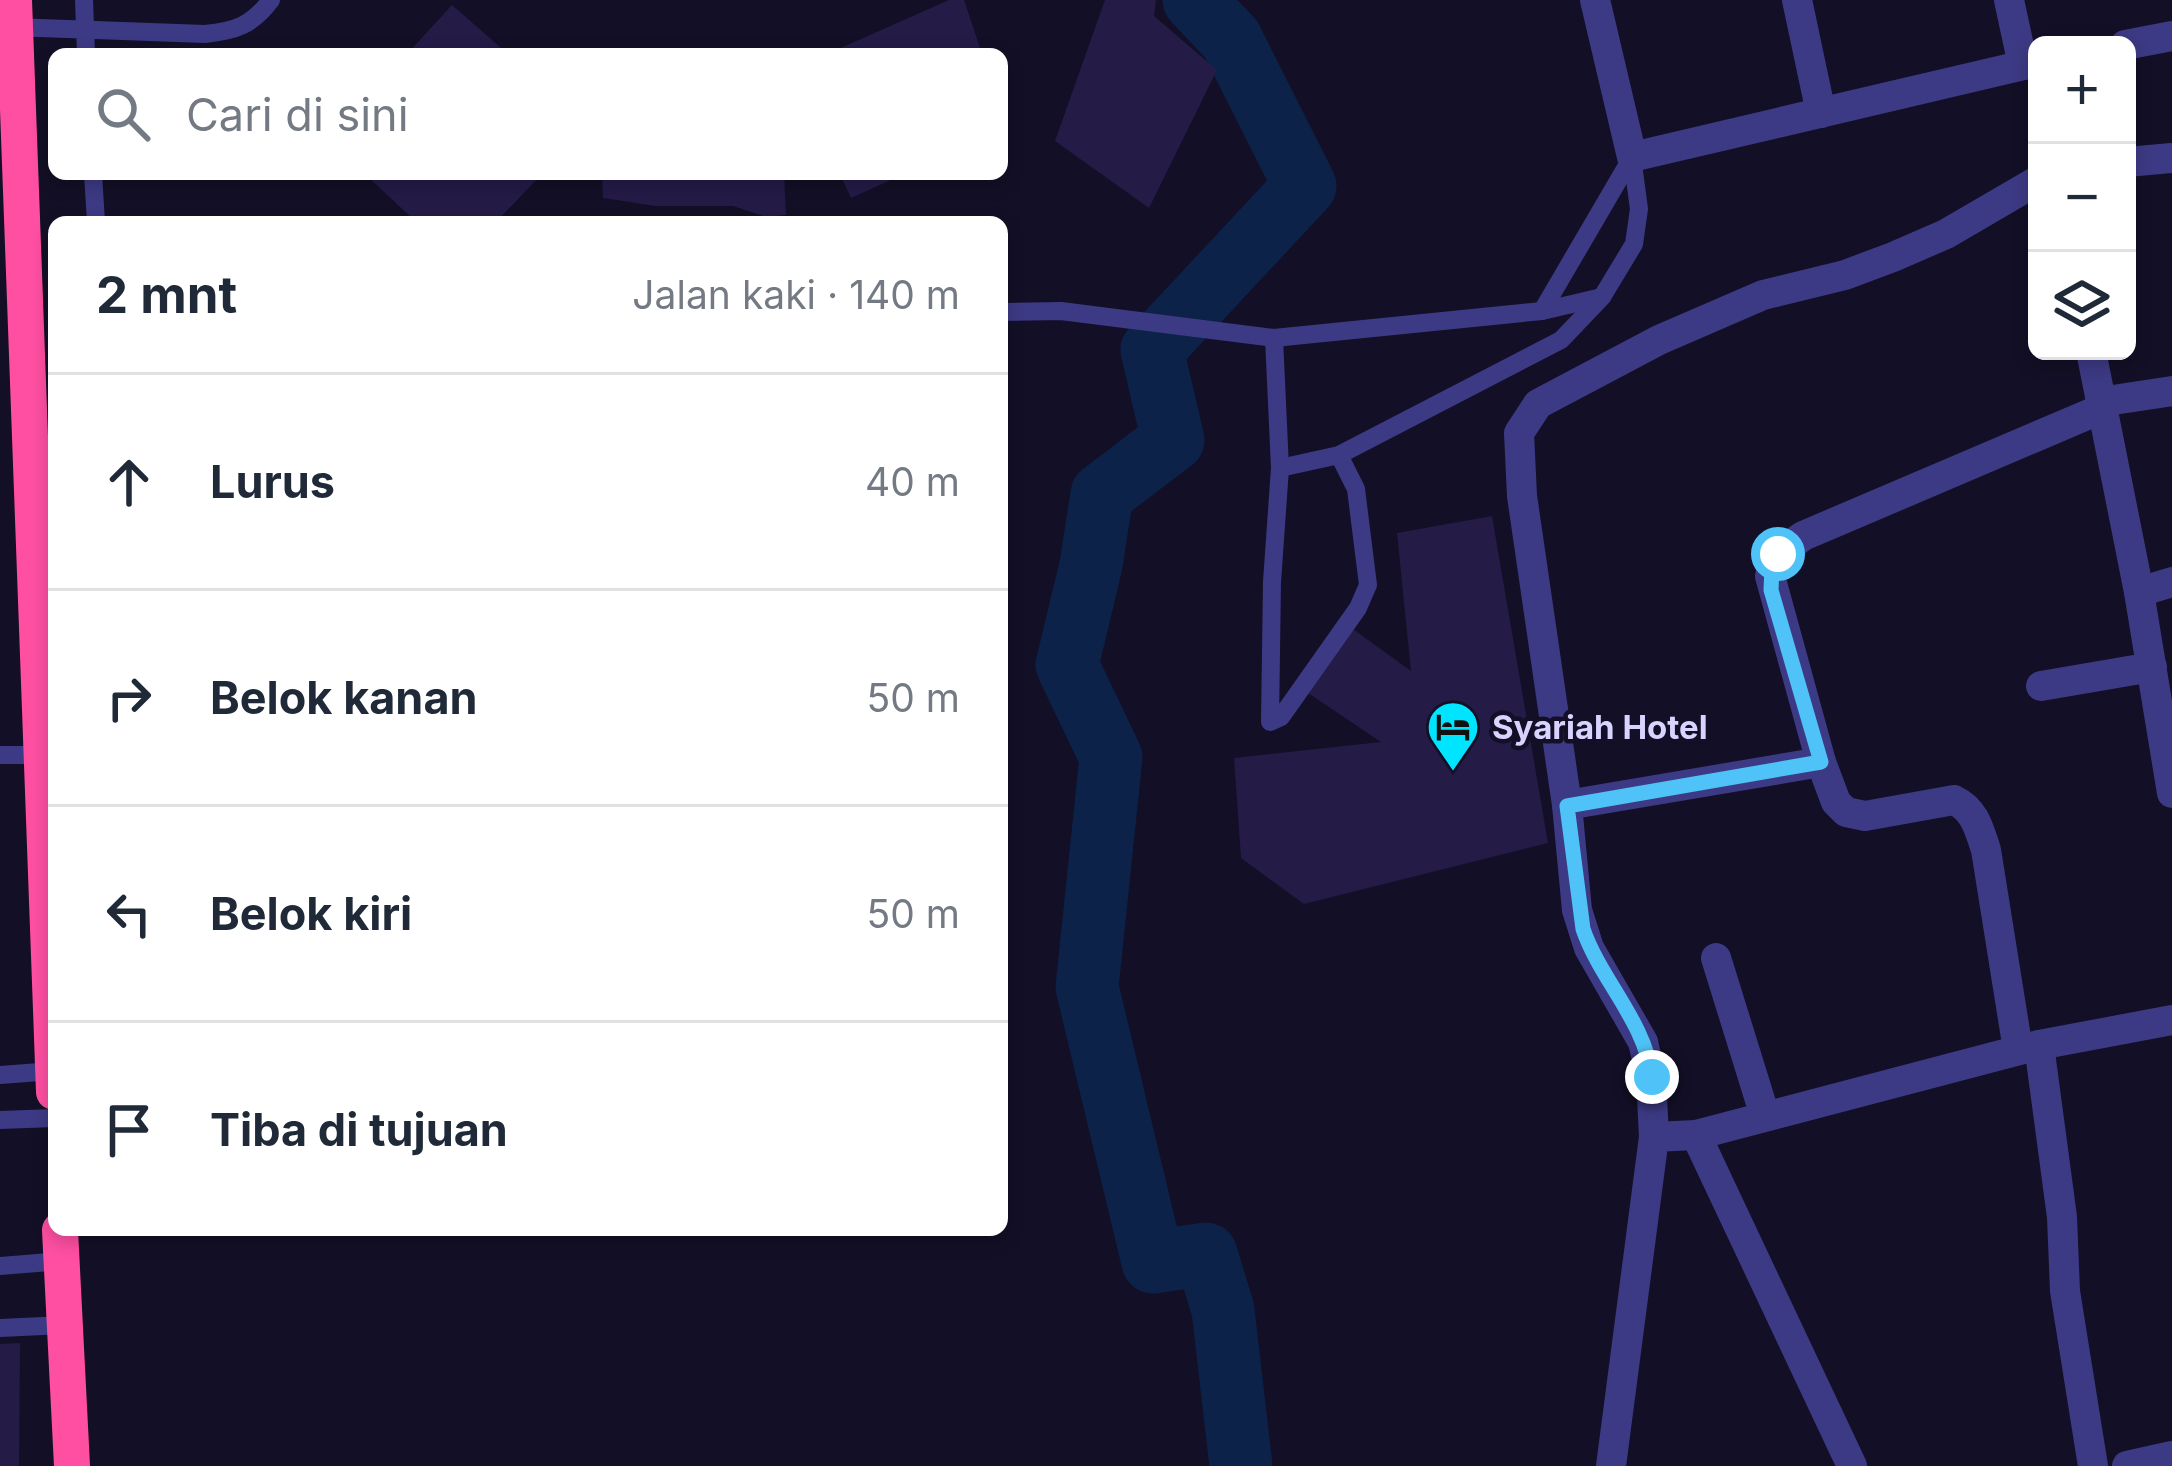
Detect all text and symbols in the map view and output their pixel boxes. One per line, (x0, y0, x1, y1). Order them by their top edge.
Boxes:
map controls (2028, 36, 2136, 360)
button: + (2028, 36, 2136, 144)
search box (48, 48, 1008, 180)
icon: search (90, 81, 156, 147)
text: Cari di sini (186, 87, 409, 142)
button: − (2028, 144, 2136, 252)
button: layers (2028, 252, 2136, 360)
text: 2 mnt (96, 264, 237, 325)
text: Jalan kaki · 140 m (632, 271, 960, 318)
icon: ahead (96, 449, 162, 515)
text: Lurus (210, 454, 335, 509)
text: 40 m (865, 458, 960, 505)
route start (1751, 527, 1805, 581)
icon: right (96, 665, 162, 731)
text: Belok kanan (210, 670, 478, 725)
text: 50 m (867, 674, 960, 721)
hotel icon: Syariah Hotel (1425, 699, 1481, 773)
place label: Syariah Hotel (1492, 707, 1708, 747)
icon: left (96, 881, 162, 947)
text: Belok kiri (210, 886, 412, 941)
text: 50 m (867, 890, 960, 937)
route end (1625, 1050, 1679, 1104)
icon: arrive (96, 1097, 162, 1163)
text: Tiba di tujuan (210, 1102, 508, 1157)

